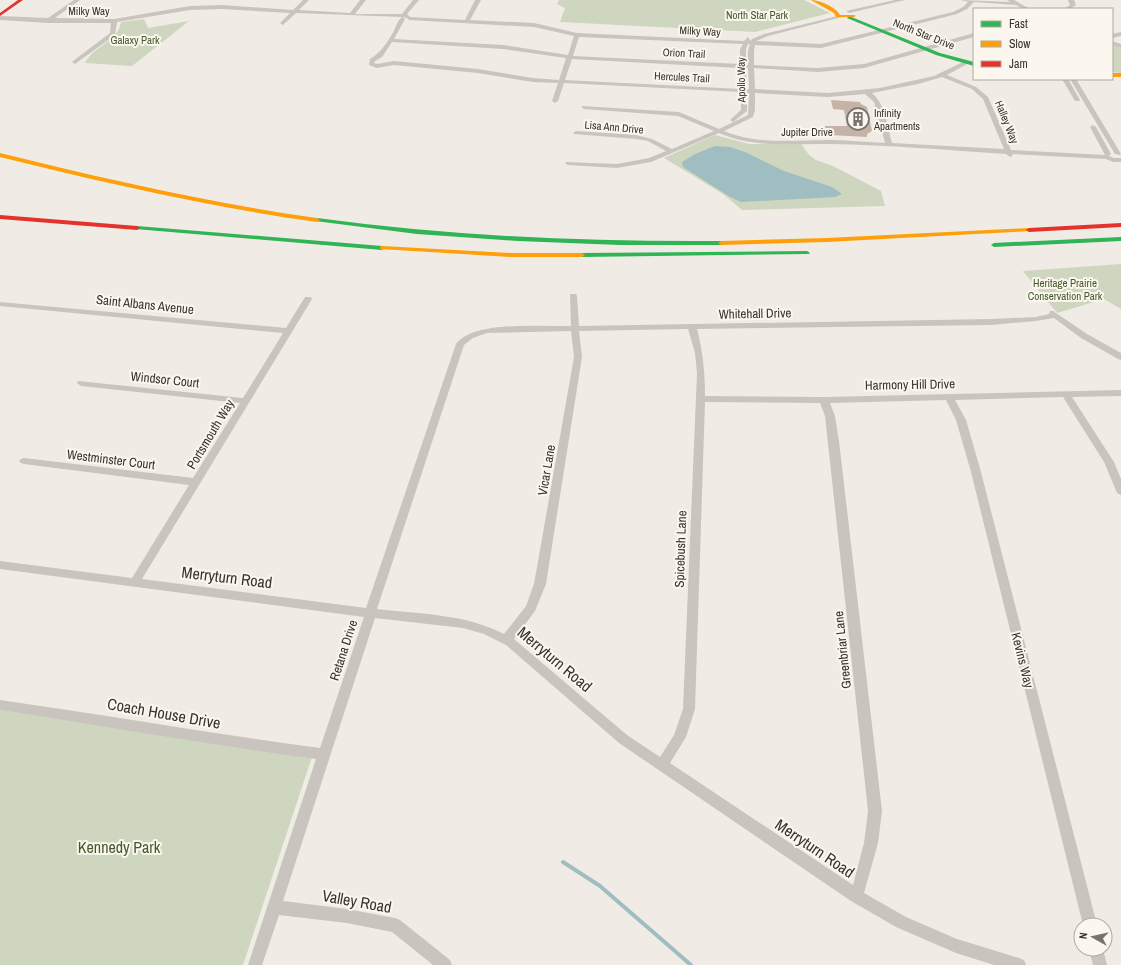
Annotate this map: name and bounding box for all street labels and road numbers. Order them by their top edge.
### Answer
street label: Milky Way [68,4,110,18]
street label: North Star Drive [891,15,957,53]
street label: Milky Way [679,23,721,39]
street label: Orion Trail [662,45,706,61]
street label: Apollo Way [734,57,748,104]
street label: Hercules Trail [654,69,710,85]
street label: Halley Way [992,98,1022,146]
street label: Lisa Ann Drive [584,117,644,137]
street label: Jupiter Drive [781,125,833,139]
street label: Saint Albans Avenue [95,291,195,318]
street label: Whitehall Drive [718,304,792,323]
street label: Windsor Court [130,367,200,392]
street label: Harmony Hill Drive [865,375,955,394]
street label: Portsmouth Way [183,396,238,472]
street label: Vicar Lane [534,443,559,497]
street label: Westminster Court [66,446,156,473]
street label: Spicebush Lane [671,510,690,588]
street label: Merryturn Road [180,561,274,593]
street label: Greenbriar Lane [830,610,855,690]
street label: Retana Drive [326,618,361,683]
street label: Merryturn Road [513,621,597,697]
street label: Kevins Way [1007,631,1038,690]
street label: Coach House Drive [106,692,222,734]
street label: Merryturn Road [771,813,859,883]
street label: Valley Road [321,884,393,918]

